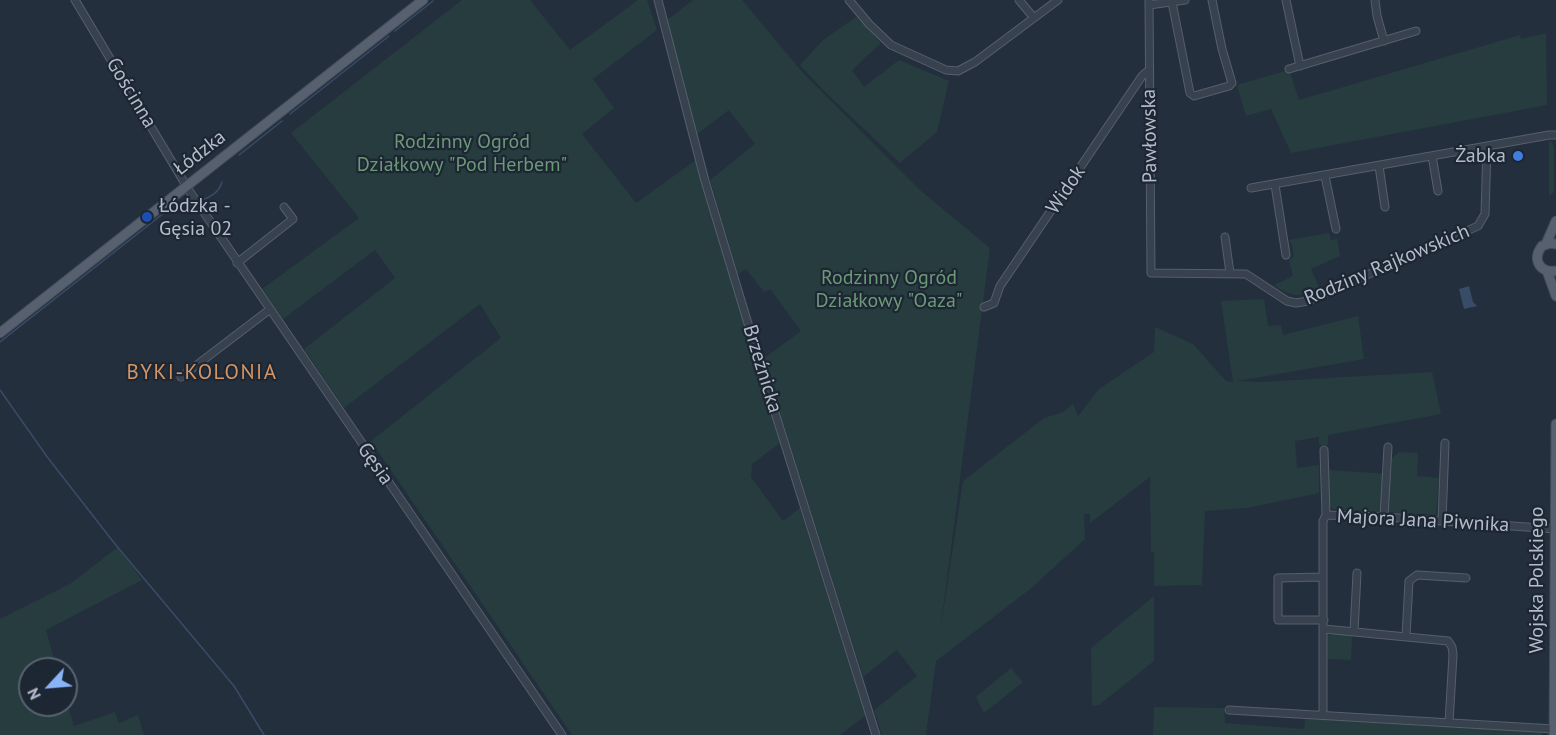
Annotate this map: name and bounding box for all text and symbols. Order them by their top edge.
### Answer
street label: Gościnna [101,54,161,132]
street label: Pawłowska [1137,89,1163,183]
street label: Łódzka [169,125,231,181]
park label: Rodzinny Ogród Działkowy "Pod Herbem" [357,130,567,177]
place label: Żabka [1455,144,1506,168]
marker: Żabka [1511,149,1525,163]
street label: Widok [1041,161,1091,219]
place label: Łódzka - Gęsia 02 [159,194,232,241]
marker: Łódzka - Gęsia 02 [140,210,154,224]
street label: Rodziny Rajkowskich [1301,219,1473,311]
park label: Rodzinny Ogród Działkowy "Oaza" [816,266,962,313]
street label: Brzeźnicka [737,322,787,416]
district label: BYKI-KOLONIA [127,360,277,386]
street label: Gęsia [352,438,398,490]
street label: Majora Jana Piwnika [1336,504,1510,538]
street label: Wojska Polskiego [1525,507,1549,653]
north arrow [18,657,78,717]
text: N [22,685,45,703]

